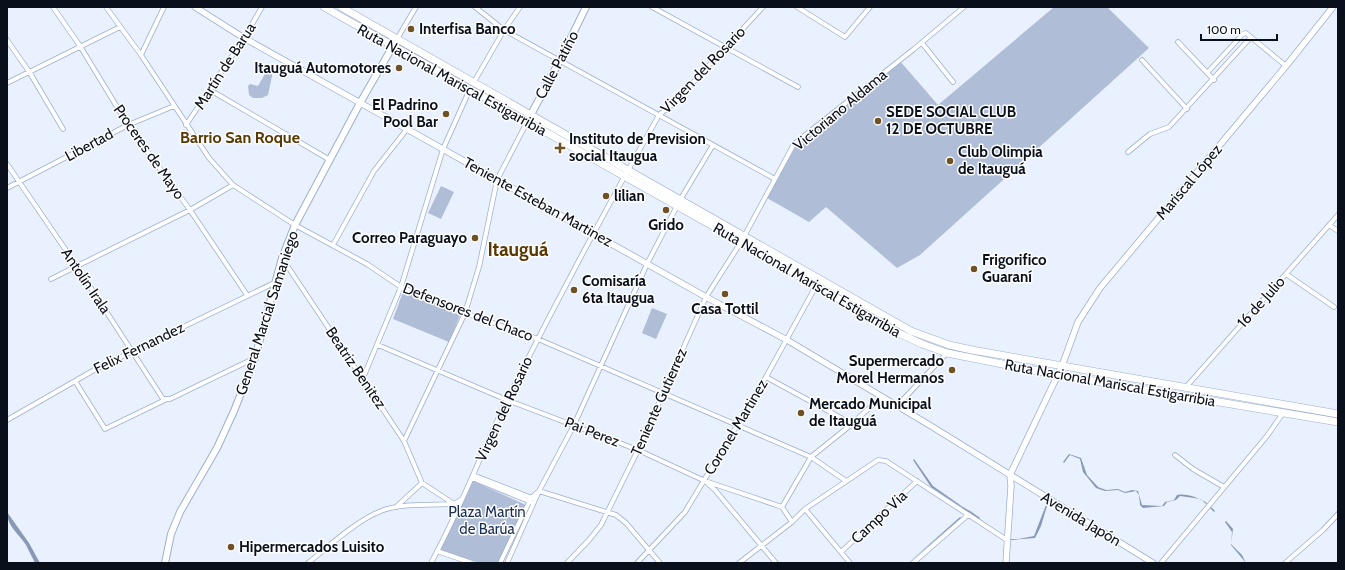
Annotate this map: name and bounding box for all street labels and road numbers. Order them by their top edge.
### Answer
street label: Martín de Barua [190,19,260,113]
street label: Ruta Nacional Mariscal Estigarribia [354,20,551,140]
street label: Virgen del Rosario [657,23,749,117]
street label: Calle Patiño [531,28,583,102]
street label: Victoriano Aldama [790,65,891,154]
street label: Proceres de Mayo [110,101,188,203]
street label: Libertad [62,125,116,165]
street label: Mariscal López [1152,141,1226,223]
street label: Teniente Esteban Martinez [460,153,616,251]
street label: Ruta Nacional Mariscal Estigarribia [710,219,905,342]
street label: General Marcial Samaniego [232,229,302,397]
street label: Antolín Irala [57,245,115,318]
street label: 16 de Julio [1233,273,1289,331]
street label: Defensores del Chaco [400,279,536,345]
street label: Felix Fernandez [91,318,187,378]
street label: Beatriz Benitez [322,324,390,412]
street label: Teniente Gutierrez [627,345,691,459]
street label: Virgen del Rosario [472,354,536,464]
street label: Ruta Nacional Mariscal Estigarribia [1003,356,1218,411]
street label: Coronel Martinez [700,376,772,478]
street label: Pai Perez [562,413,622,451]
street label: Campo Via [847,486,911,547]
street label: Avenida Japón [1038,488,1124,550]

